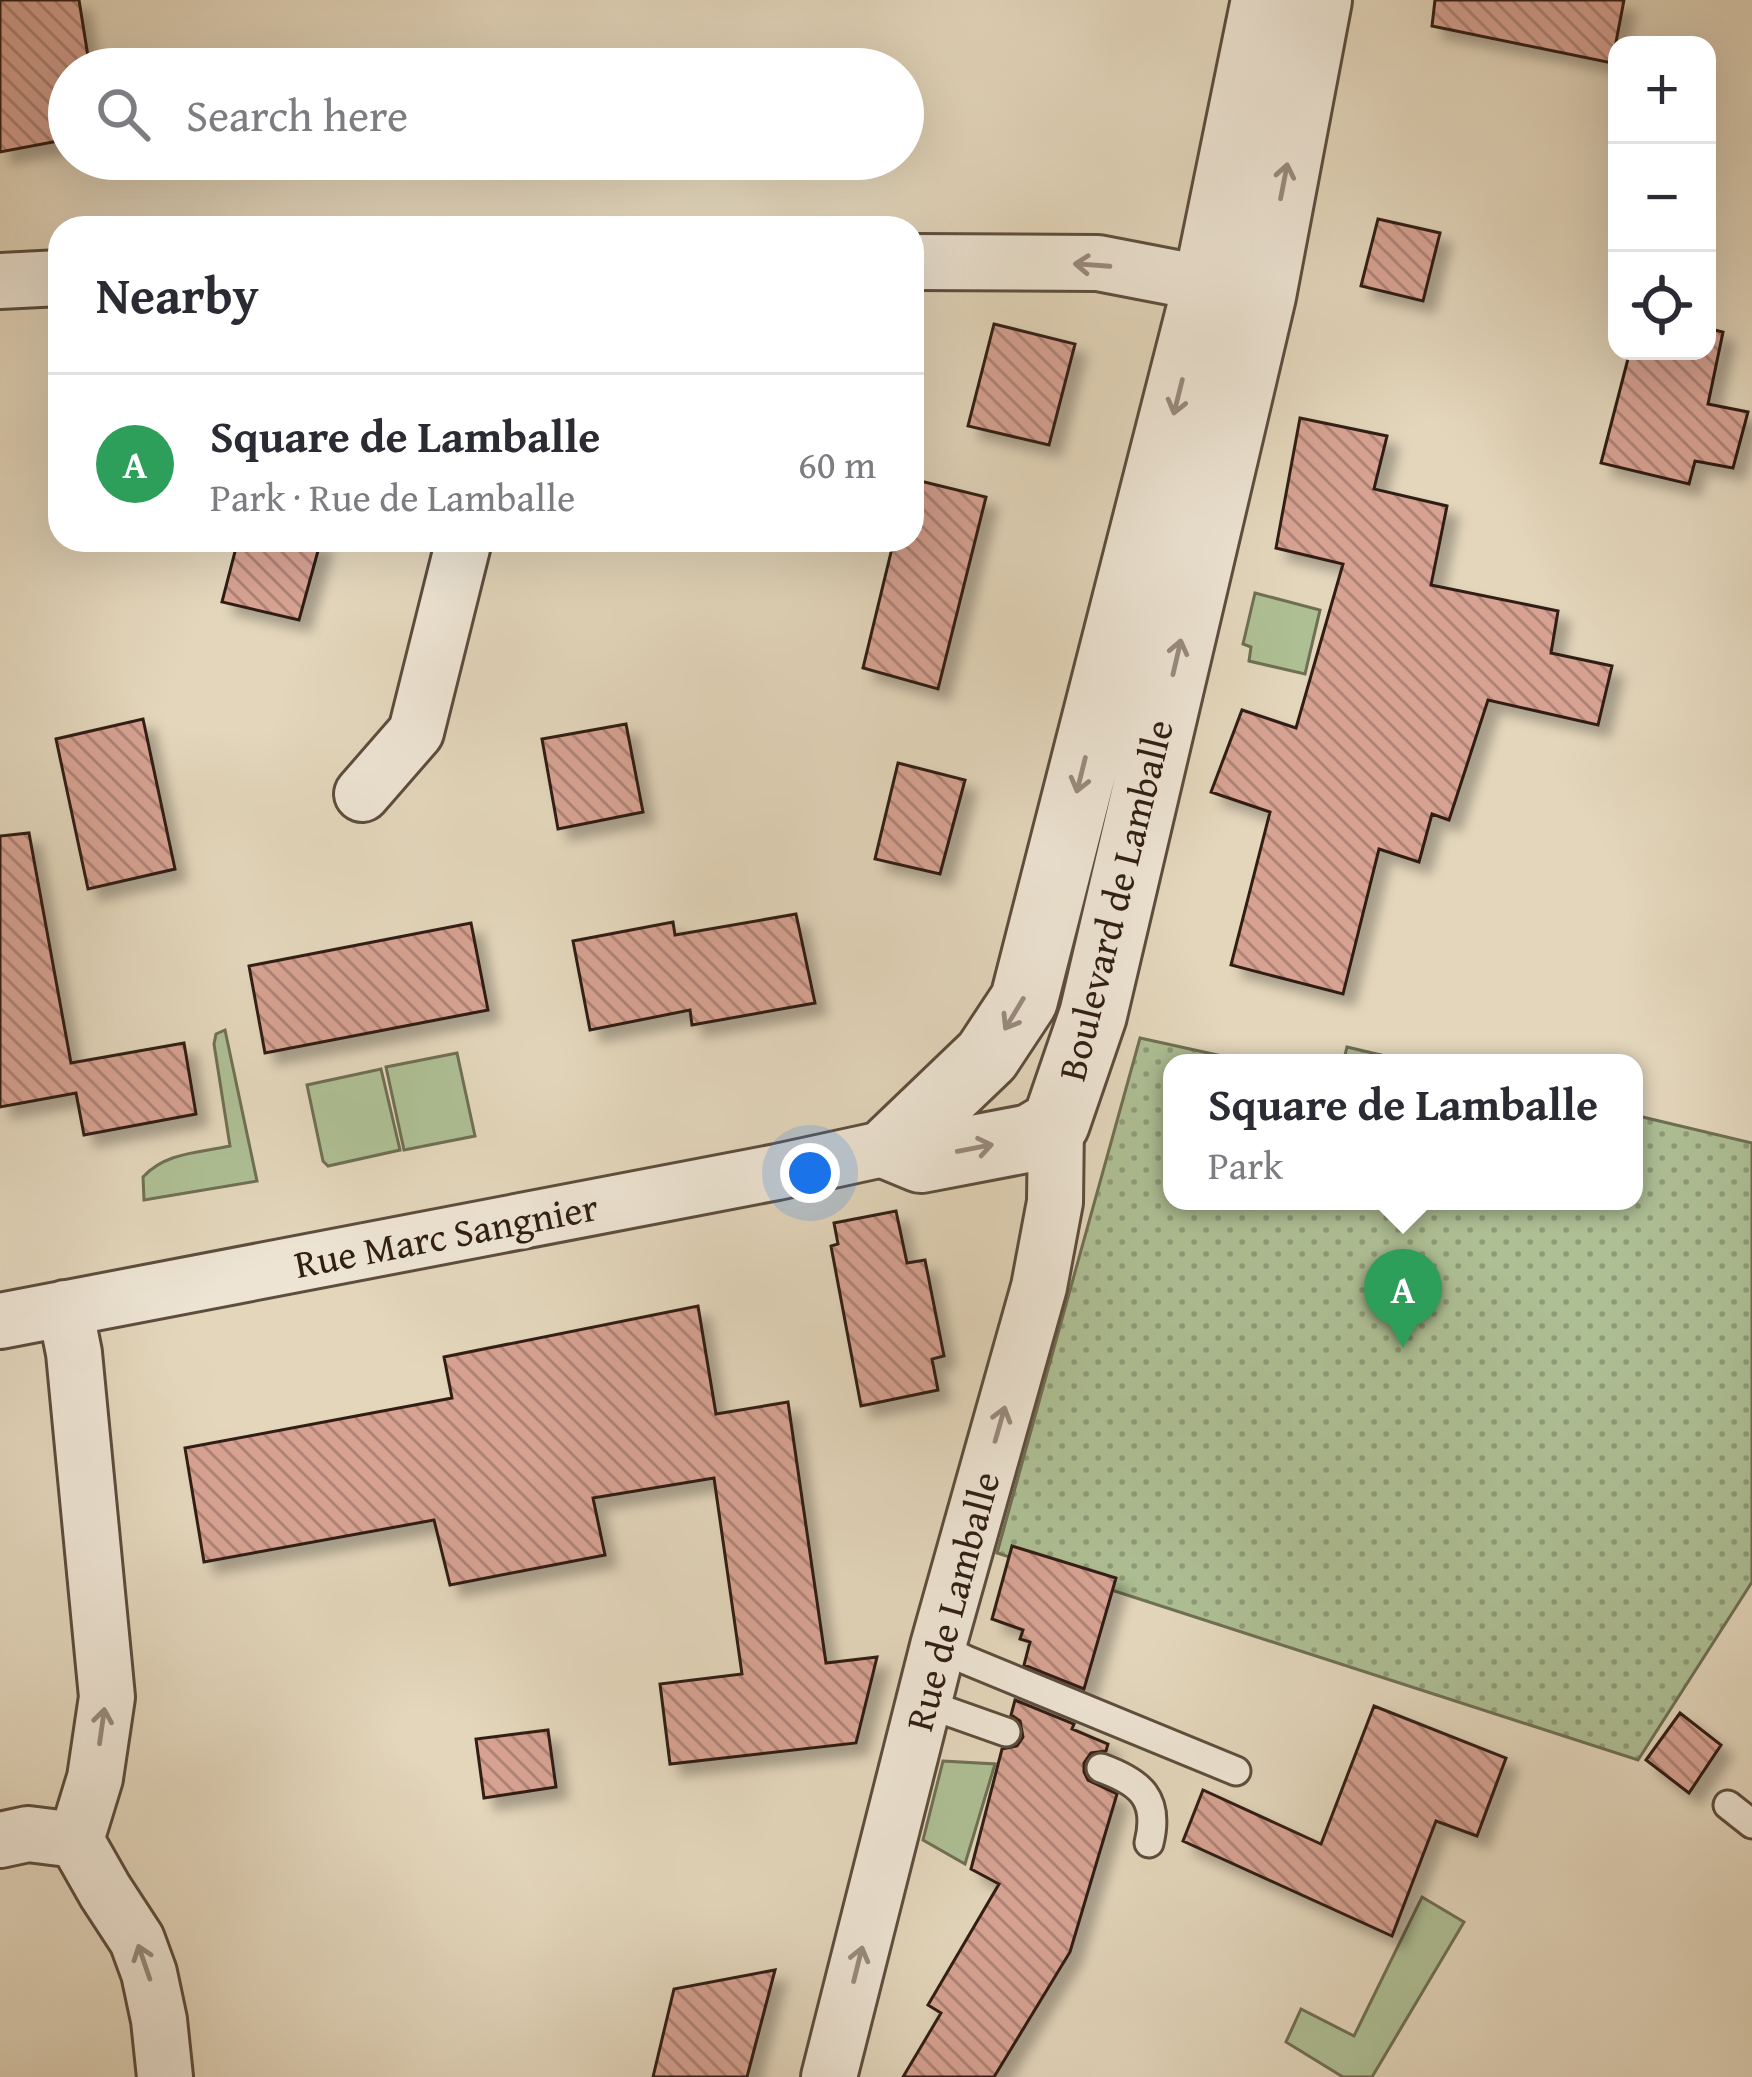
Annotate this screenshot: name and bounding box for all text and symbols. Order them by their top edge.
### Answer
map controls [1608,36,1716,360]
button: + [1608,36,1716,144]
search box [48,48,924,180]
icon: search [90,81,156,147]
text: Search here [186,82,408,147]
button: − [1608,144,1716,252]
one-way arrow [1274,162,1296,201]
button: locate [1608,252,1716,360]
one-way arrow [1073,253,1112,276]
text: Nearby [96,257,259,332]
one-way arrow [1166,378,1188,416]
text: Square de Lamballe [210,403,600,468]
text: A [123,435,147,492]
text: 60 m [798,435,876,492]
text: Park · Rue de Lamballe [210,468,575,525]
one-way arrow [1167,638,1189,676]
street label: Boulevard de Lamballe [1042,713,1187,1086]
one-way arrow [1069,755,1091,793]
one-way arrow [1002,996,1026,1030]
popup [1163,1054,1643,1210]
text: Square de Lamballe [1208,1071,1598,1136]
one-way arrow [954,1136,993,1158]
text: Park [1208,1136,1283,1193]
your location [780,1143,840,1203]
street label: Rue Marc Sangnier [289,1177,603,1292]
pin: A [1364,1249,1442,1348]
one-way arrow [991,1406,1013,1444]
street label: Rue de Lamballe [890,1465,1014,1737]
one-way arrow [91,1707,114,1746]
one-way arrow [132,1944,154,1982]
one-way arrow [848,1945,870,1983]

